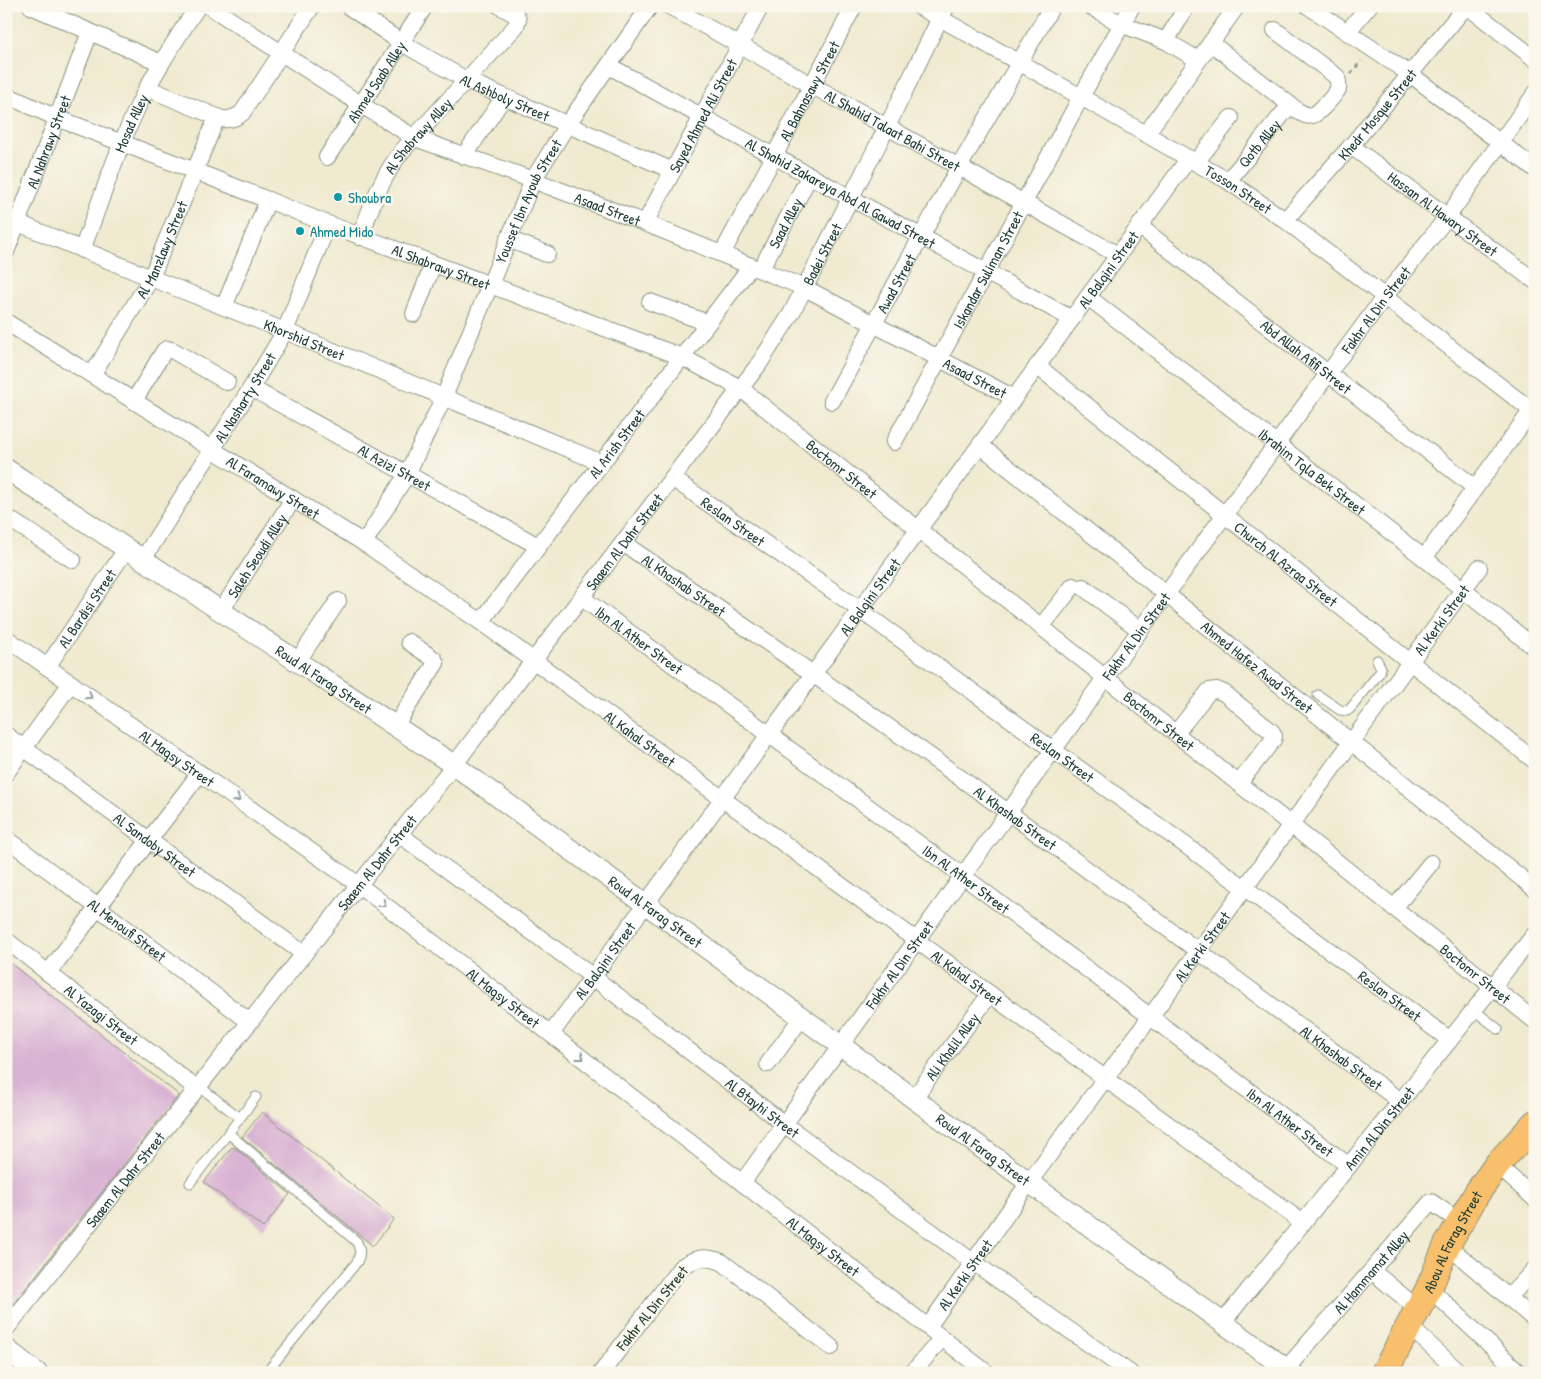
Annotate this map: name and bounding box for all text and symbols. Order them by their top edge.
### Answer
street label: Al Bahnasawy Street [774,36,845,144]
street label: Ahmed Saab Alley [342,37,410,126]
street label: Sayed Ahmed Ali Street [663,54,742,176]
street label: Khedr Mosque Street [1333,63,1422,165]
street label: Al Ashboly Street [456,68,554,126]
street label: Al Shahid Talaat Bahi Street [821,84,965,177]
street label: Mosad Alley [109,90,153,155]
street label: Al Nahrawy Street [21,91,76,191]
street label: Al Shabrawy Alley [379,93,456,178]
street label: Qotb Alley [1233,114,1285,172]
street label: Al Shahid Zakareya Abd Al Gawad Street [742,132,940,253]
street label: Youssef Ibn Ayoub Street [490,134,567,266]
street label: Tosson Street [1201,160,1277,219]
street label: Hassan Al Hawary Street [1384,166,1503,261]
street label: Asaad Street [572,186,645,231]
place label: Shoubra [348,187,391,208]
marker: Shoubra [332,191,344,203]
street label: Saad Alley [763,194,807,252]
street label: Al Manzlawy Street [131,197,192,302]
street label: Iskandar Suliman Street [947,206,1028,332]
street label: Badei Street [797,219,847,289]
place label: Ahmed Mido [310,221,373,242]
marker: Ahmed Mido [294,225,306,237]
street label: Al Balqini Street [1073,226,1144,312]
street label: Al Shabrawy Street [389,239,494,295]
street label: Awad Street [871,249,921,317]
street label: Fakhr Al Din Street [1335,261,1416,358]
street label: Khorshid Street [261,313,349,366]
street label: Abd Allah Afifi Street [1256,314,1357,399]
street label: Al Nasharty Street [209,348,281,446]
street label: Asaad Street [940,352,1011,403]
street label: Al Arish Street [583,404,650,482]
street label: Ibrahim Tqla Bek Street [1254,423,1371,520]
street label: Boctomr Street [802,434,882,504]
street label: Al Azizi Street [355,439,436,496]
street label: Al Faramawy Street [223,450,324,524]
street label: Saaem Al Dahr Street [580,488,668,594]
street label: Reslan Street [697,491,770,551]
street label: Saleh Seoudi Alley [222,509,292,602]
street label: Church Al Azraa Street [1230,516,1343,612]
street label: Al Khashab Street [638,549,731,622]
street label: Al Balqini Street [834,553,905,640]
street label: Al Bardisi Street [53,564,121,652]
street label: Al Kerki Street [1408,579,1475,659]
street label: Fakhr Al Din Street [1096,587,1175,685]
street label: Ibn Al Ather Street [591,601,688,679]
street label: Ahmed Hafez Awad Street [1197,616,1318,719]
street label: Roud Al Farag Street [272,640,377,719]
street label: Boctomr Street [1119,686,1200,756]
one-way arrow [84,690,93,699]
street label: Al Kahal Street [600,705,681,772]
street label: Al Maqsy Street [136,724,220,792]
street label: Reslan Street [1027,727,1099,787]
street label: Al Khashab Street [970,781,1062,855]
one-way arrow [231,793,241,802]
street label: Al Sandoby Street [110,807,201,882]
street label: Saaem Al Dahr Street [332,809,422,915]
street label: Ibn Al Ather Street [918,840,1015,919]
street label: Roud Al Farag Street [604,870,707,953]
street label: Al Menoufi Street [84,893,171,966]
one-way arrow [377,898,387,907]
street label: Al Kerki Street [1169,906,1235,986]
street label: Fakhr Al Din Street [860,916,938,1014]
street label: Al Balqini Street [569,917,640,1003]
street label: Boctomr Street [1436,939,1516,1009]
street label: Al Kahal Street [927,944,1007,1011]
street label: Al Maqsy Street [463,962,545,1033]
street label: Reslan Street [1354,965,1426,1026]
street label: Al Yazagi Street [60,979,143,1050]
street label: Ali Khalil Alley [920,1008,984,1084]
street label: Al Khashab Street [1296,1020,1388,1096]
one-way arrow [575,1052,584,1060]
street label: Al Btayhi Street [721,1072,805,1143]
street label: Amin Al Din Street [1339,1081,1420,1174]
street label: Ibn Al Ather Street [1243,1082,1339,1162]
street label: Roud Al Farag Street [932,1108,1035,1191]
street label: Saaem Al Dahr Street [80,1127,170,1232]
street label: Abou Al Farag Street [1418,1186,1487,1297]
street label: Al Maqsy Street [783,1211,865,1281]
street label: Al Hammamat Alley [1328,1225,1413,1318]
street label: Al Kerki Street [932,1234,997,1314]
street label: Fakhr Al Din Street [611,1260,693,1356]

